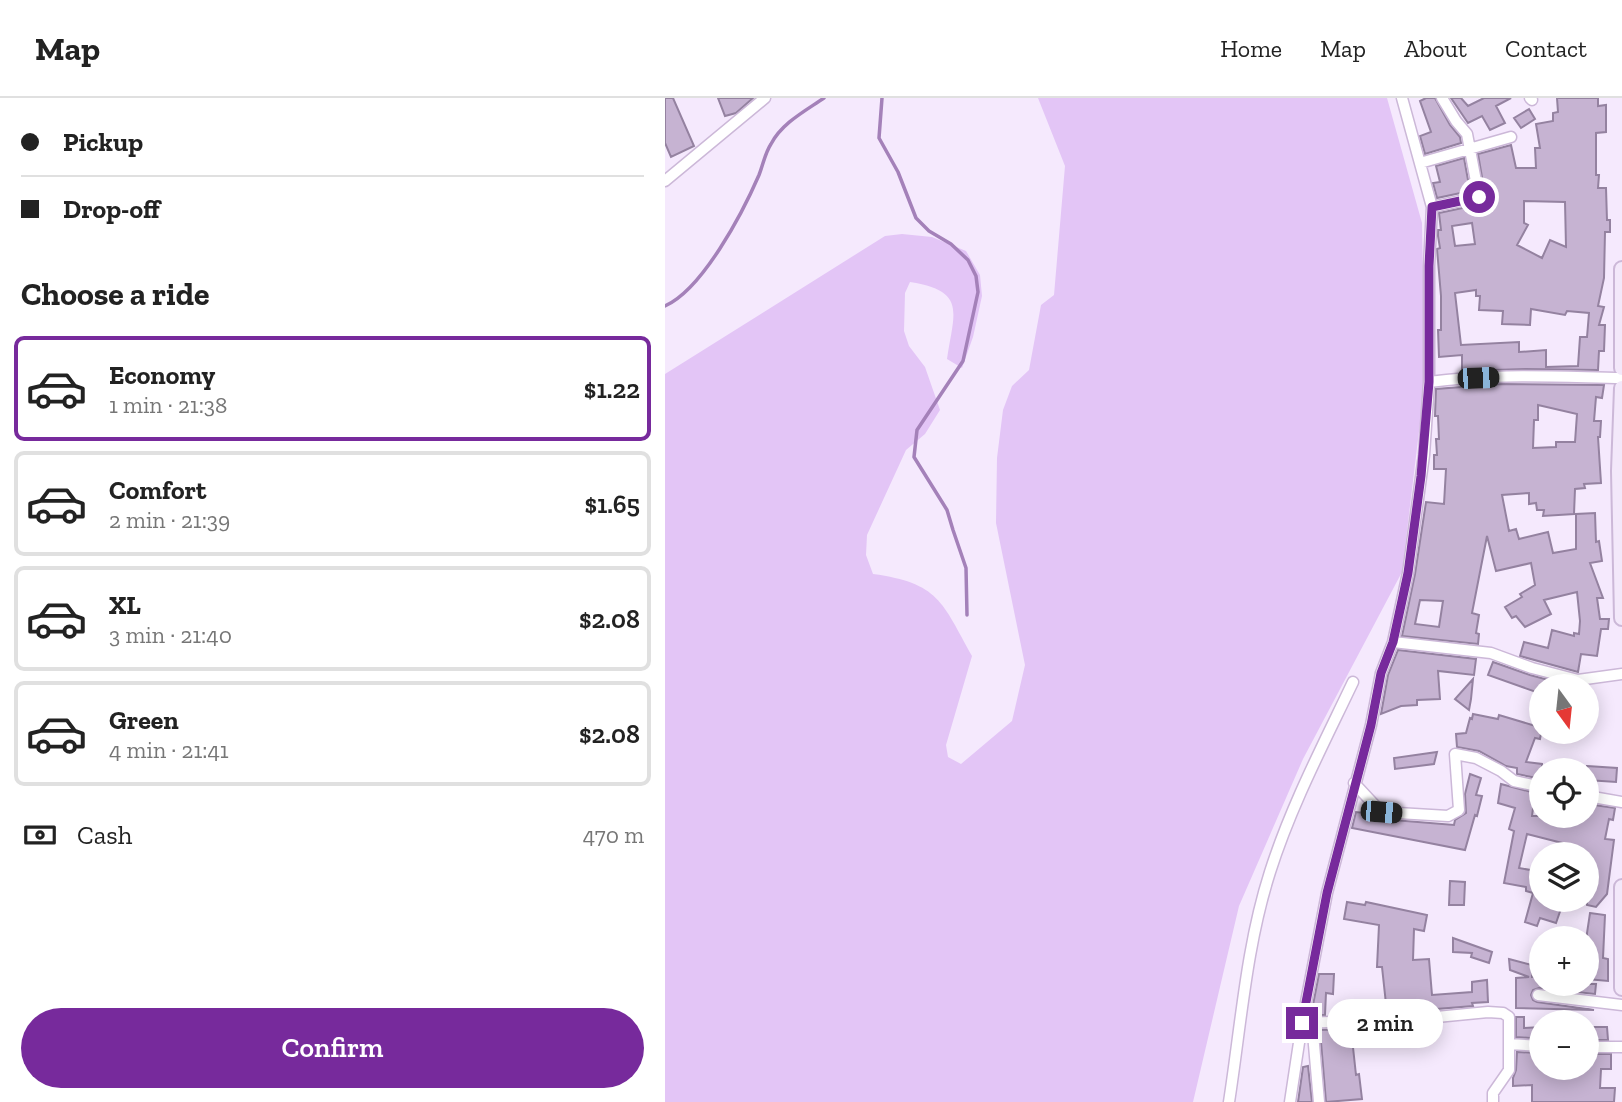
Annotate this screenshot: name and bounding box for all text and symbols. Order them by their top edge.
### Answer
text: Map [35,29,100,68]
text: Home [1220,34,1282,63]
text: Map [1320,34,1366,63]
text: About [1404,34,1467,63]
text: Contact [1505,34,1587,63]
text: Pickup [63,126,143,158]
route start [1463,181,1495,213]
text: Drop-off [63,193,160,225]
text: Choose a ride [21,275,209,313]
icon: car [25,357,88,420]
text: Economy [109,359,215,391]
car [1457,367,1500,389]
text: $1.22 [584,373,640,405]
text: 1 min · 21:38 [109,391,228,419]
icon: car [25,472,88,535]
text: Comfort [109,474,206,506]
text: $1.65 [584,488,640,520]
text: 2 min · 21:39 [109,506,230,534]
icon: car [25,587,88,650]
text: XL [109,589,141,621]
text: $2.08 [579,603,640,635]
text: 3 min · 21:40 [109,621,232,649]
north arrow [1529,674,1599,744]
map controls [1529,674,1599,1080]
icon: car [25,702,88,765]
text: Green [109,704,179,736]
text: $2.08 [579,718,640,750]
text: 4 min · 21:41 [109,736,229,764]
button: locate [1529,758,1599,828]
car [1360,800,1403,824]
icon: cash [21,816,59,854]
text: Cash [77,819,132,851]
text: 470 m [583,821,644,849]
button: layers [1529,842,1599,912]
button: + [1529,926,1599,996]
callout: 2 min [1327,998,1442,1048]
route end [1286,1007,1318,1039]
button: Confirm [21,1008,644,1088]
text: 2 min [1356,1009,1414,1037]
button: − [1529,1010,1599,1080]

